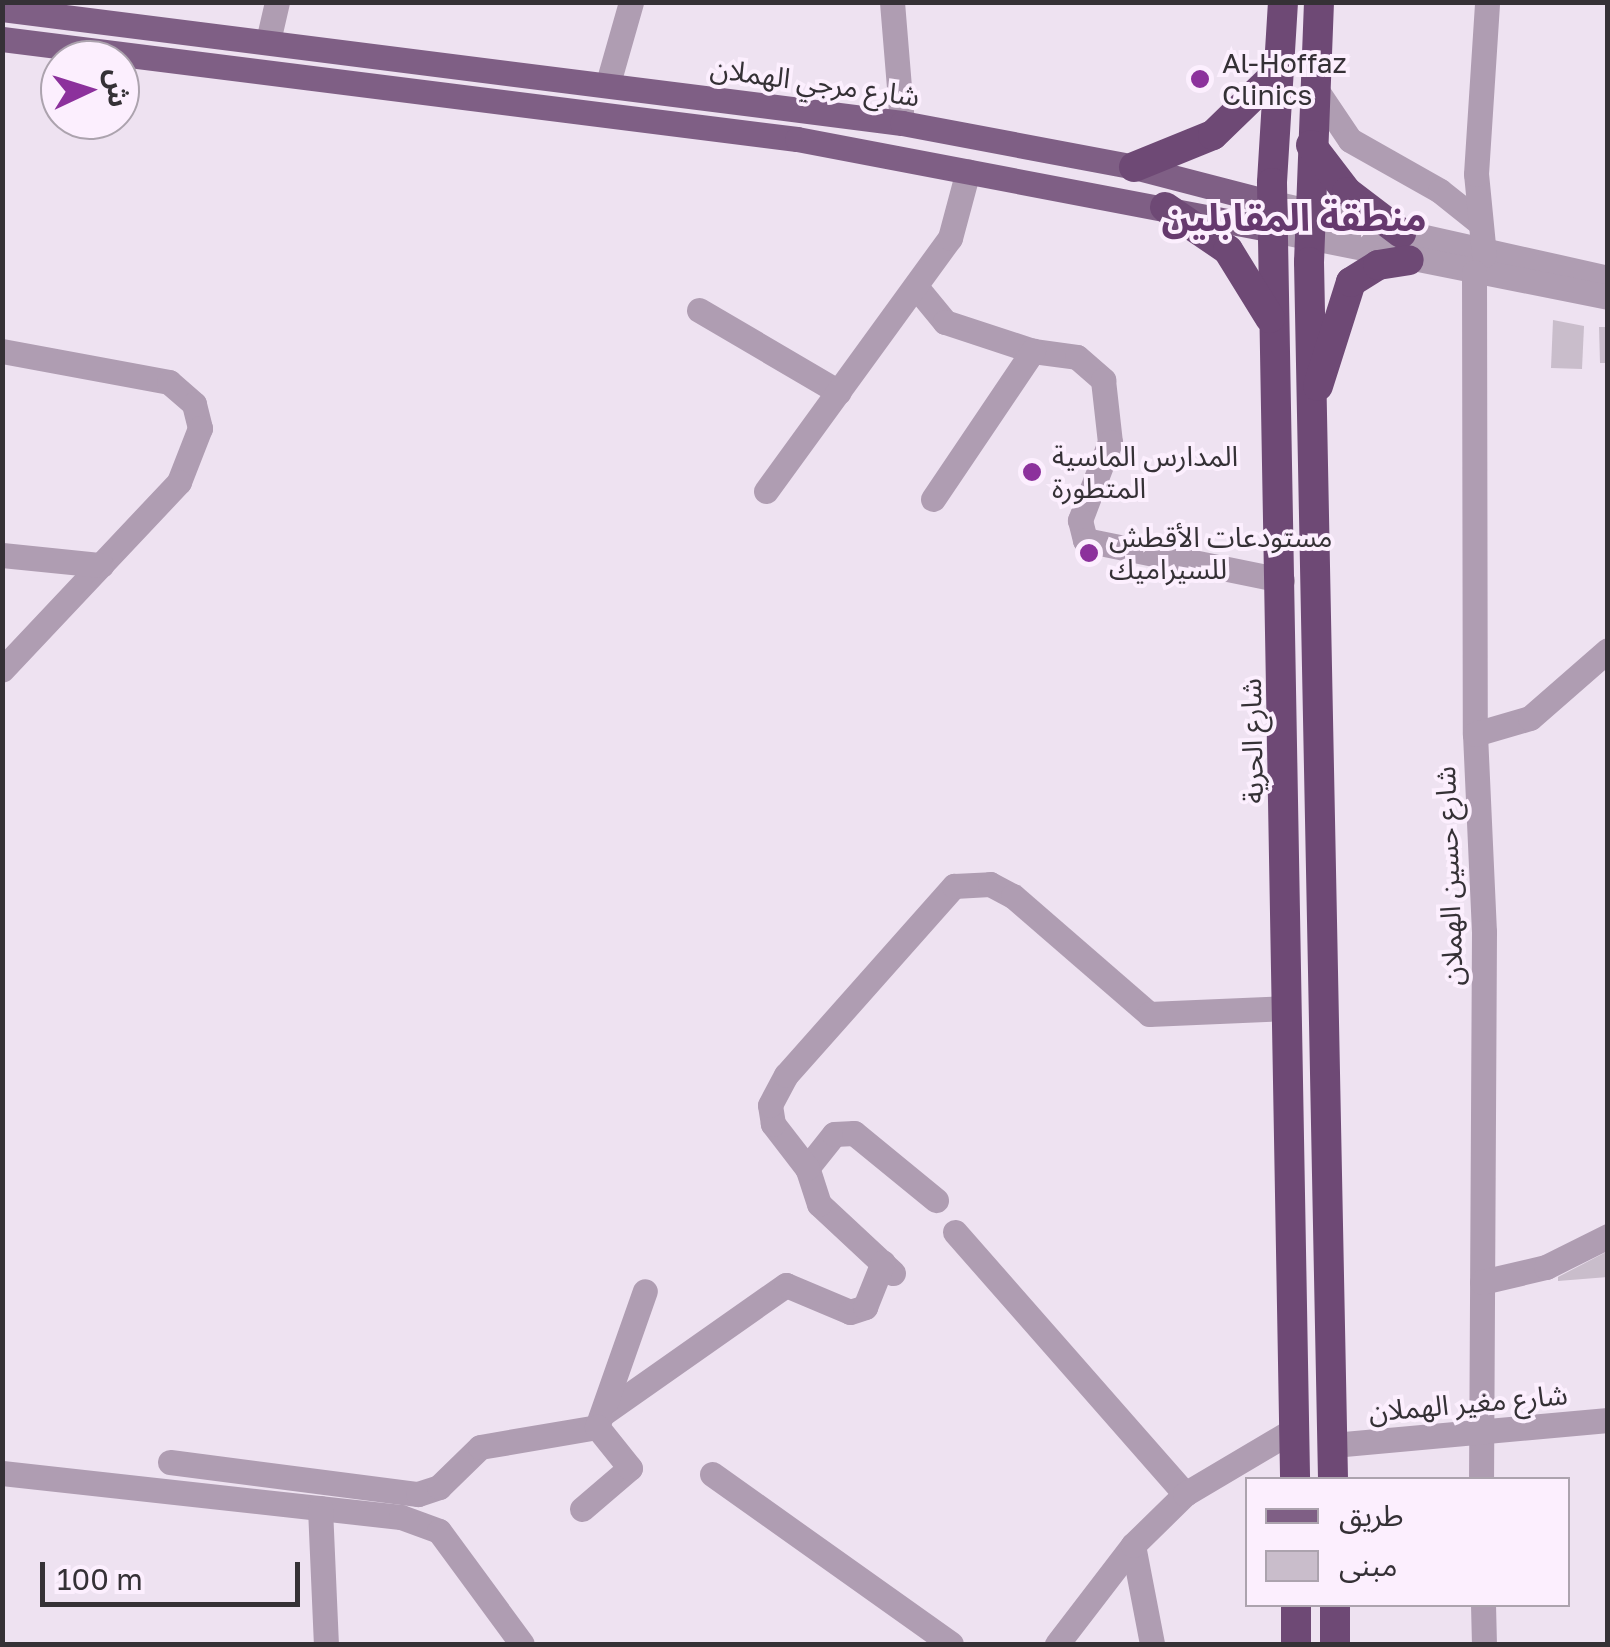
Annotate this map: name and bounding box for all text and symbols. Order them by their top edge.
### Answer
north arrow [40,40,140,140]
place label: Al-Hoffaz Clinics [1222,46,1347,112]
street label: شارع مرجي الهملان [708,51,922,113]
marker: Al-Hoffaz Clinics [1187,66,1213,92]
text: ش [101,68,136,108]
district label: منطقة المقابلين [1161,194,1427,240]
place label: المدارس الماسية المتطورة [1052,439,1238,505]
marker: المدارس الماسية المتطورة [1021,461,1043,483]
place label: مستودعات الأقطش للسيراميك [1109,520,1332,586]
marker: مستودعات الأقطش للسيراميك [1078,542,1100,564]
street label: شارع الحرية [1234,678,1270,804]
street label: شارع حسين الهملان [1428,765,1470,987]
street label: شارع مغير الهملان [1367,1378,1569,1428]
legend [1245,1477,1570,1607]
text: طريق [1339,1497,1404,1533]
scale bar [45,1542,305,1604]
text: مبنى [1339,1547,1397,1583]
text: 100 m [57,1561,143,1597]

